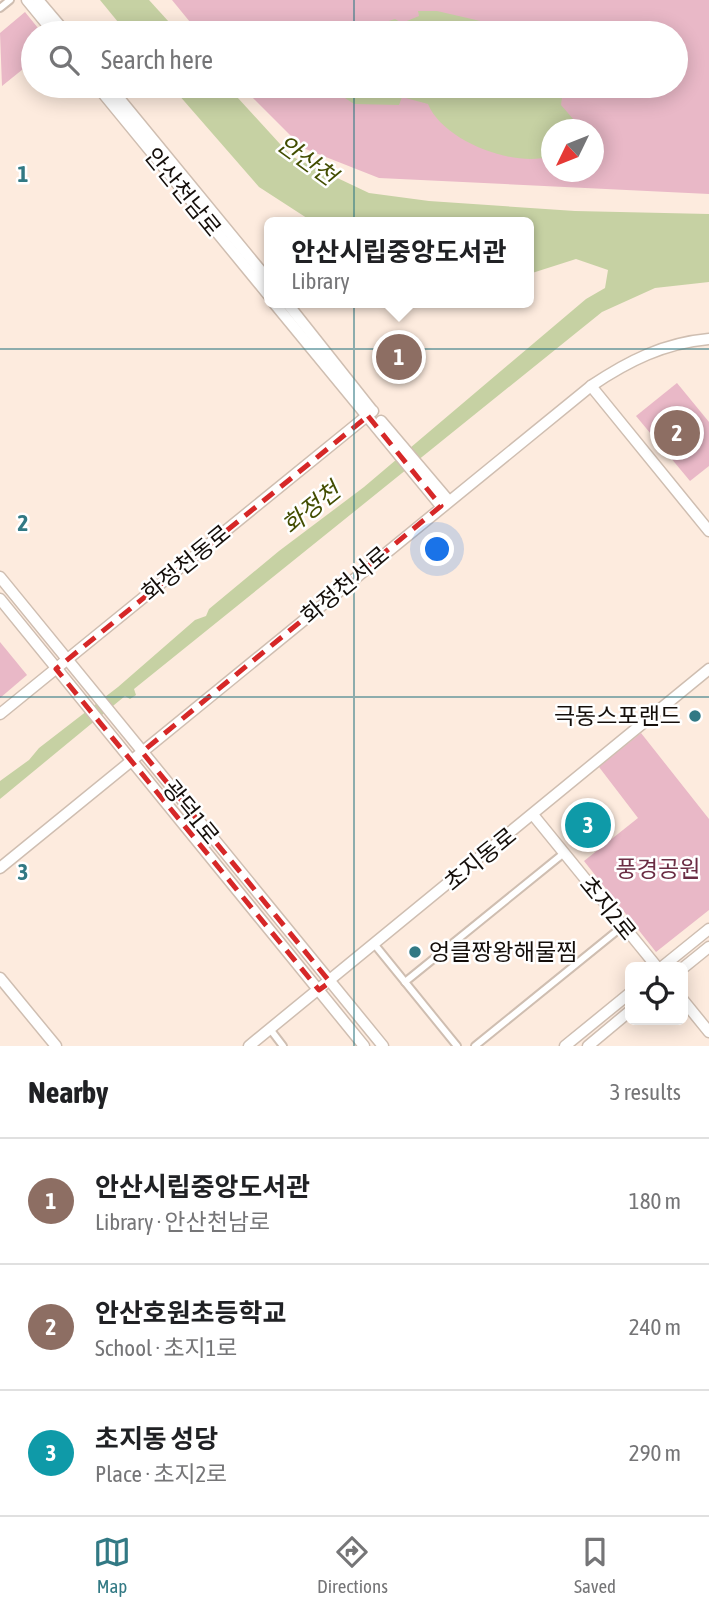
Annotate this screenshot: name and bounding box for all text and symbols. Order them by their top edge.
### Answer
search box [21,21,688,98]
icon: search [45,41,83,79]
text: Search here [101,45,213,75]
north arrow [541,119,604,182]
water label: 안산천 [272,130,344,192]
street label: 안산천남로 [140,143,226,241]
text: 1 [18,161,29,187]
popup [264,217,534,308]
text: 안산시립중앙도서관 [291,237,507,267]
text: Library [291,268,350,294]
pin: 1 [376,331,422,383]
pin: 2 [654,407,700,459]
water label: 화정천 [277,475,348,539]
text: 2 [18,510,28,536]
street label: 화정천동로 [137,520,235,606]
your location [420,532,454,566]
street label: 화정천서로 [296,541,394,629]
place label: 극동스포랜드 [554,703,681,729]
marker: 극동스포랜드 [687,708,703,724]
street label: 광덕1로 [158,775,224,849]
pin: 3 [565,799,611,851]
street label: 초지동로 [439,822,521,896]
park label: 풍경공원 [616,856,700,882]
text: 3 [18,859,28,885]
street label: 초지2로 [575,871,641,945]
place label: 엉클짱왕해물찜 [429,939,577,965]
marker: 엉클짱왕해물찜 [407,944,423,960]
map controls [625,962,688,1025]
button: locate [625,962,688,1025]
text: Nearby [28,1075,108,1109]
text: 3 results [610,1079,681,1105]
text: 안산시립중앙도서관 [95,1172,310,1202]
text: 1 [46,1188,56,1214]
text: 180 m [629,1188,681,1214]
text: Library · 안산천남로 [95,1209,270,1235]
text: 안산호원초등학교 [95,1298,286,1328]
text: 2 [46,1314,56,1340]
text: 240 m [629,1314,681,1340]
text: School · 초지1로 [95,1335,238,1361]
text: 초지동 성당 [95,1424,218,1454]
text: 3 [46,1440,56,1466]
text: 290 m [629,1440,681,1466]
text: Place · 초지2로 [95,1461,228,1487]
tab: Map [93,1533,131,1597]
tab: Directions [317,1533,388,1597]
tab: Saved [574,1533,616,1597]

